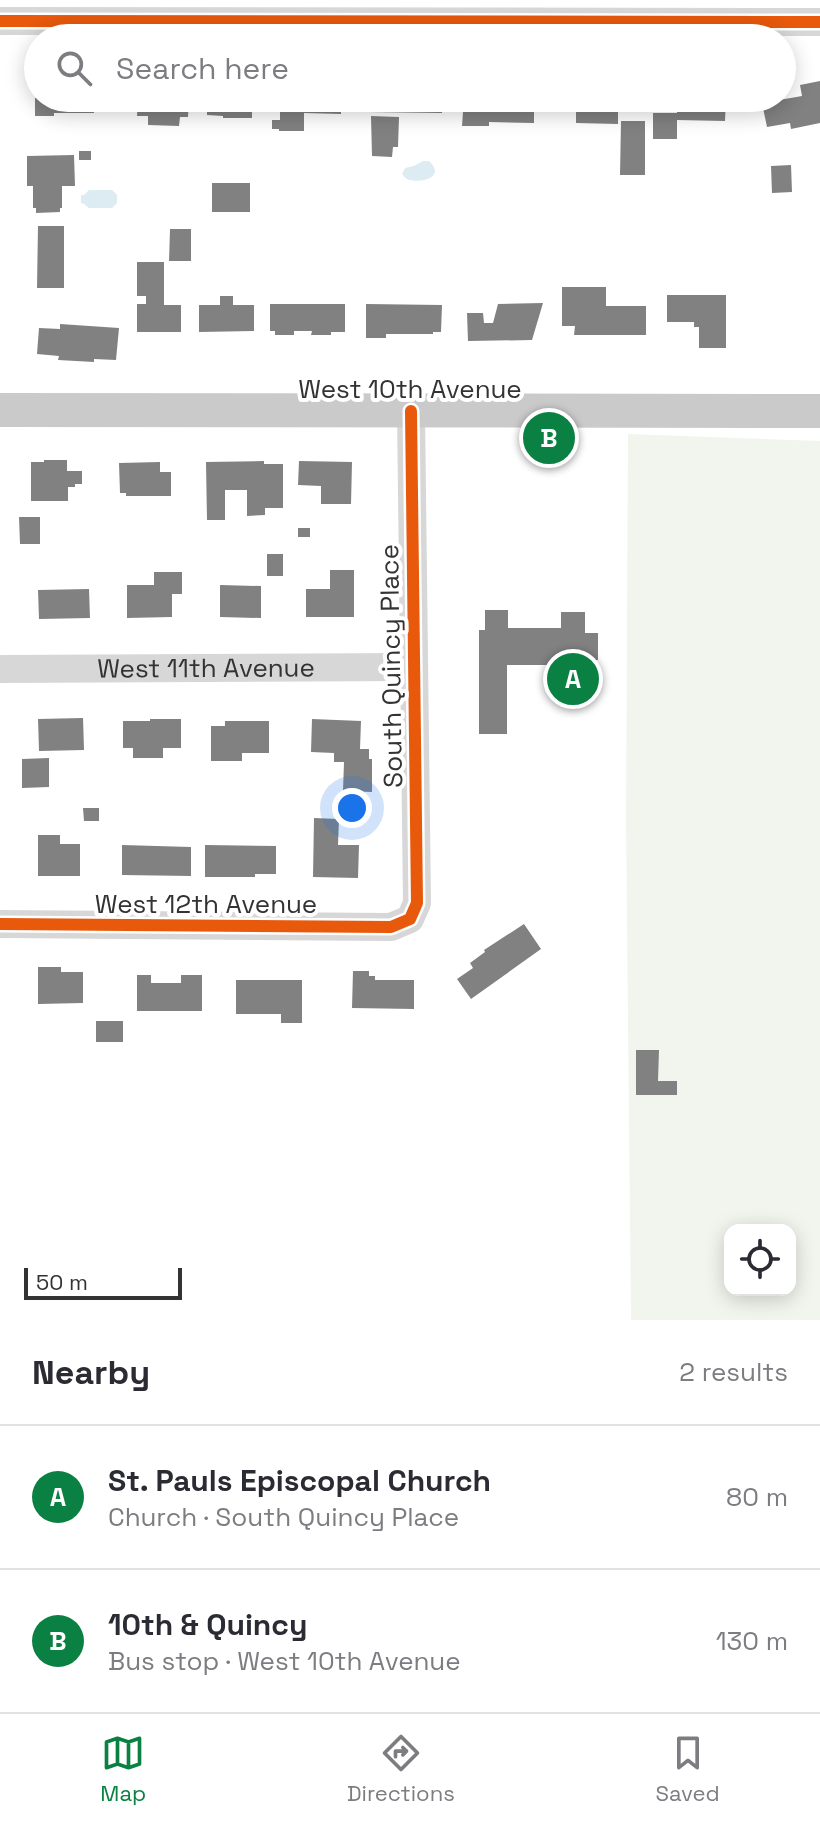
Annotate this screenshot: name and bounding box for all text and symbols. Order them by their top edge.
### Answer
search box [24,24,796,112]
icon: search [52,46,96,90]
text: Search here [116,49,289,88]
street label: West 10th Avenue [298,372,522,406]
pin: B [523,408,575,468]
street label: South Quincy Place [372,544,410,788]
pin: A [547,649,599,709]
street label: West 11th Avenue [97,650,315,686]
your location [332,788,372,828]
street label: West 12th Avenue [95,887,317,921]
map controls [724,1224,796,1296]
button: locate [724,1224,796,1296]
scale bar [24,1264,182,1300]
text: 50 m [36,1268,88,1296]
text: Nearby [32,1351,150,1394]
text: 2 results [679,1355,788,1389]
text: St. Pauls Episcopal Church [108,1461,491,1500]
text: A [50,1480,66,1514]
text: 80 m [726,1480,788,1514]
text: Church · South Quincy Place [108,1500,459,1534]
text: 10th & Quincy [108,1605,307,1644]
text: B [49,1624,67,1658]
text: 130 m [716,1624,788,1658]
text: Bus stop · West 10th Avenue [108,1644,461,1678]
tab: Map [100,1731,146,1807]
tab: Directions [347,1731,455,1807]
tab: Saved [655,1731,720,1807]

